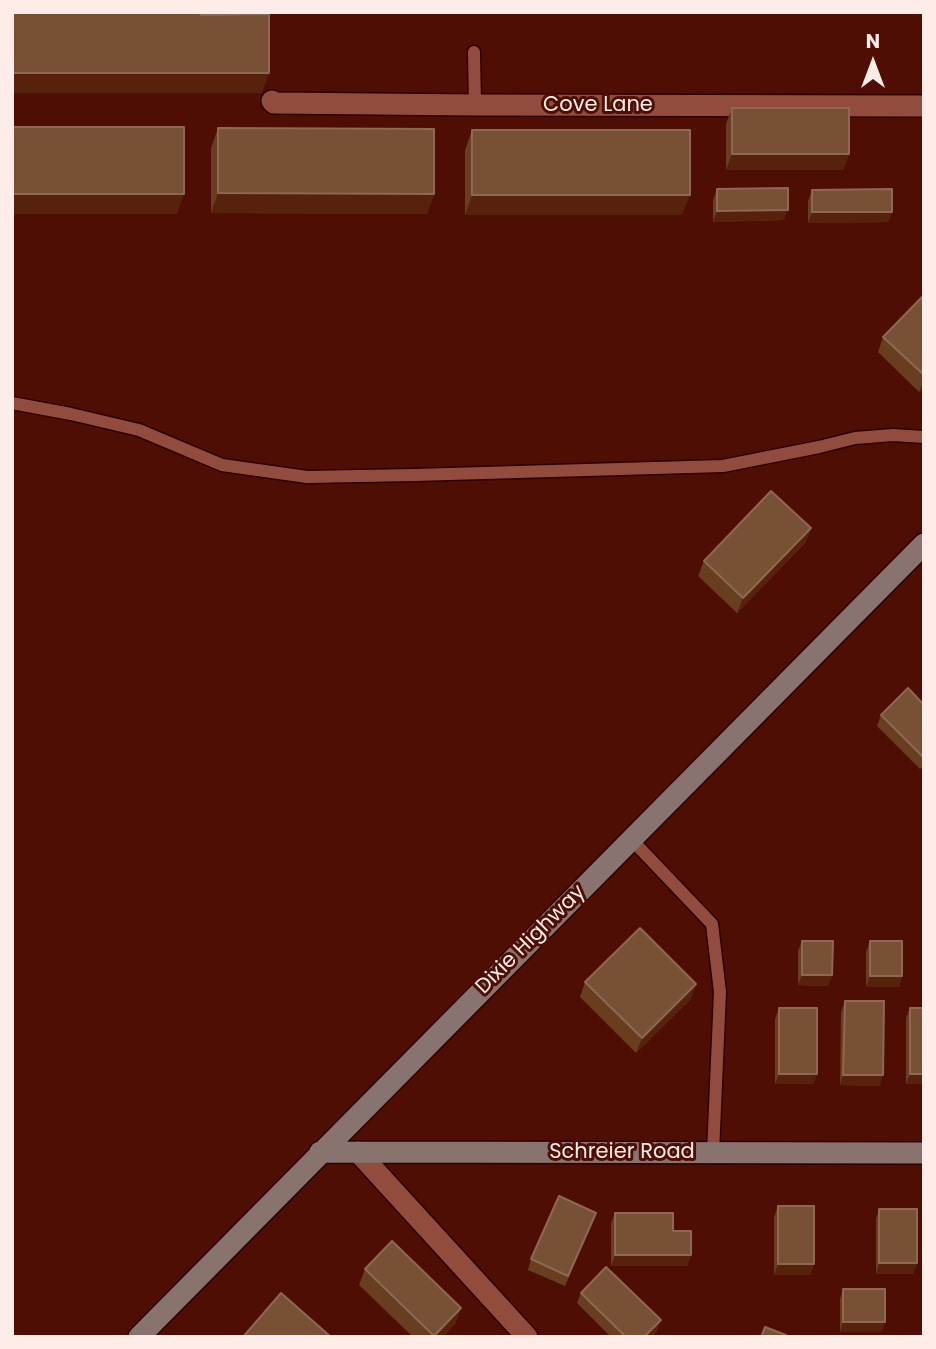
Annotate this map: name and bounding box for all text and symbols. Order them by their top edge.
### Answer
north arrow [838,28,908,98]
text: N [866,28,880,55]
street label: Cove Lane [543,93,653,119]
street label: Dixie Highway [471,880,591,1000]
street label: Schreier Road [549,1140,695,1166]

